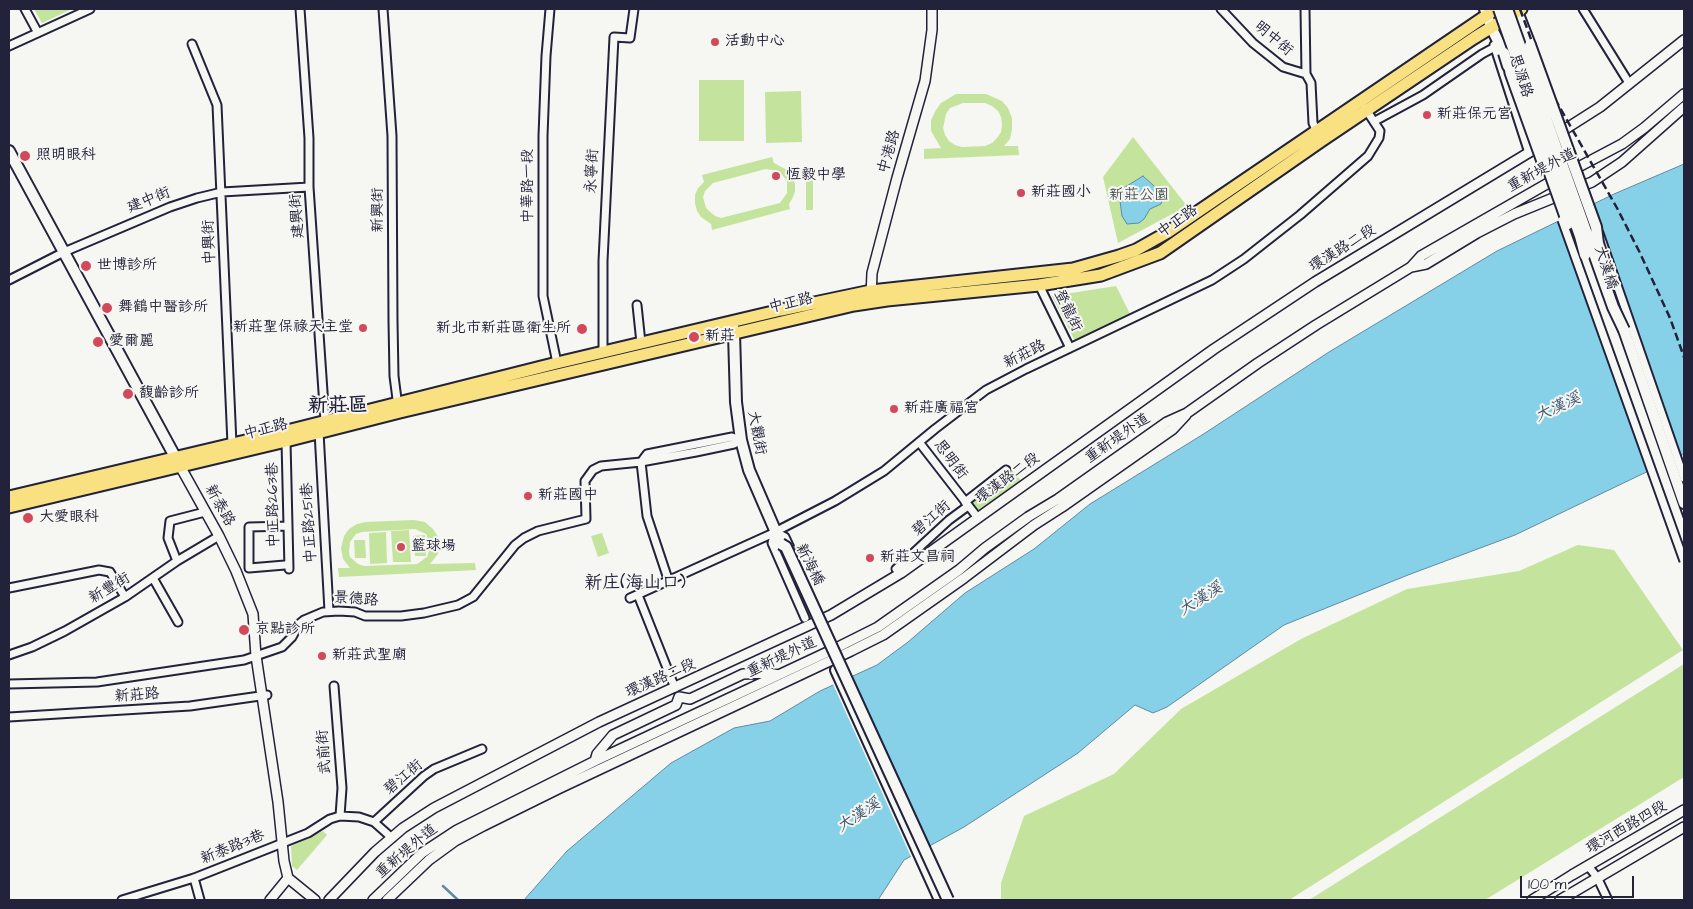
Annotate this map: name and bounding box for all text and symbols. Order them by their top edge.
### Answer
street label: 明中街 [1250,18,1296,60]
place label: 活動中心 [725,33,785,51]
marker: 活動中心 [709,36,721,48]
street label: 思源路 [1504,52,1536,100]
place label: 新莊保元宮 [1437,106,1512,124]
marker: 新莊保元宮 [1421,109,1433,121]
street label: 中港路 [875,128,905,176]
street label: 重新堤外道 [1505,145,1579,197]
place label: 照明眼科 [36,147,96,165]
street label: 永寧街 [583,148,603,194]
marker: 照明眼科 [18,149,32,163]
street label: 中華路一段 [520,149,538,223]
place label: 恆毅中學 [786,167,846,185]
marker: 恆毅中學 [770,170,782,182]
street label: 建中街 [125,184,173,218]
place label: 新莊國小 [1031,184,1091,202]
marker: 新莊國小 [1015,187,1027,199]
park label: 新莊公園 [1109,187,1169,205]
street label: 新興街 [370,188,388,232]
street label: 建興街 [287,193,309,239]
street label: 中正路 [1154,202,1202,242]
street label: 中興街 [200,219,220,265]
street label: 環漢路二段 [1306,221,1380,277]
street label: 大漢橋 [1589,244,1621,292]
place label: 世博診所 [97,257,157,275]
marker: 世博診所 [79,259,93,273]
street label: 登龍街 [1049,287,1085,335]
street label: 中正路 [767,290,815,318]
place label: 舞鶴中醫診所 [118,299,208,317]
marker: 舞鶴中醫診所 [100,301,114,315]
place label: 新莊聖保祿天主堂 [233,319,353,337]
place label: 新北市新莊區衛生所 [436,320,571,338]
marker: 新莊聖保祿天主堂 [357,322,369,334]
marker: 新北市新莊區衛生所 [575,322,589,336]
place label: 新莊 [705,328,735,346]
marker: 新莊 [687,330,701,344]
place label: 愛爾麗 [109,333,154,351]
marker: 愛爾麗 [91,335,105,349]
street label: 新莊路 [1001,337,1049,373]
place label: 馥齡診所 [139,385,199,403]
marker: 馥齡診所 [121,387,135,401]
water label: 大漢溪 [1532,389,1584,427]
district label: 新莊區 [308,395,368,419]
place label: 新莊廣福宮 [904,400,979,418]
marker: 新莊廣福宮 [888,403,900,415]
street label: 大觀街 [743,409,769,457]
street label: 重新堤外道 [1082,410,1154,468]
street label: 中正路 [242,416,290,444]
street label: 思明街 [929,437,971,483]
street label: 環漢路二段 [972,450,1044,508]
street label: 中正路263巷 [264,462,284,548]
street label: 新泰路 [200,482,238,530]
street label: 中正路251巷 [299,482,321,564]
place label: 新莊國中 [538,487,598,505]
marker: 新莊國中 [522,490,534,502]
street label: 碧江街 [909,497,955,541]
place label: 大愛眼科 [39,509,99,527]
marker: 大愛眼科 [21,511,35,525]
place label: 籃球場 [411,538,456,556]
marker: 籃球場 [395,541,407,553]
street label: 新海橋 [791,541,827,589]
place label: 新莊文昌祠 [880,549,955,567]
marker: 新莊文昌祠 [864,552,876,564]
street label: 新豐街 [86,570,134,608]
district label: 新庄(海山口) [584,573,686,595]
water label: 大漢溪 [1176,579,1226,621]
street label: 景德路 [333,589,379,611]
place label: 京點診所 [255,621,315,639]
marker: 京點診所 [237,623,251,637]
street label: 重新堤外道 [744,634,820,682]
place label: 新莊武聖廟 [332,647,407,665]
marker: 新莊武聖廟 [316,650,328,662]
street label: 環漢路二段 [623,656,699,702]
street label: 新莊路 [114,685,160,707]
street label: 武前街 [314,729,336,775]
street label: 碧江街 [381,757,427,799]
water label: 大漢溪 [834,795,884,837]
street label: 環河西路四段 [1584,798,1670,858]
street label: 重新堤外道 [372,821,442,883]
street label: 新泰路3巷 [198,827,268,869]
scale bar [1523,866,1637,898]
text: 100 m [1528,874,1567,895]

